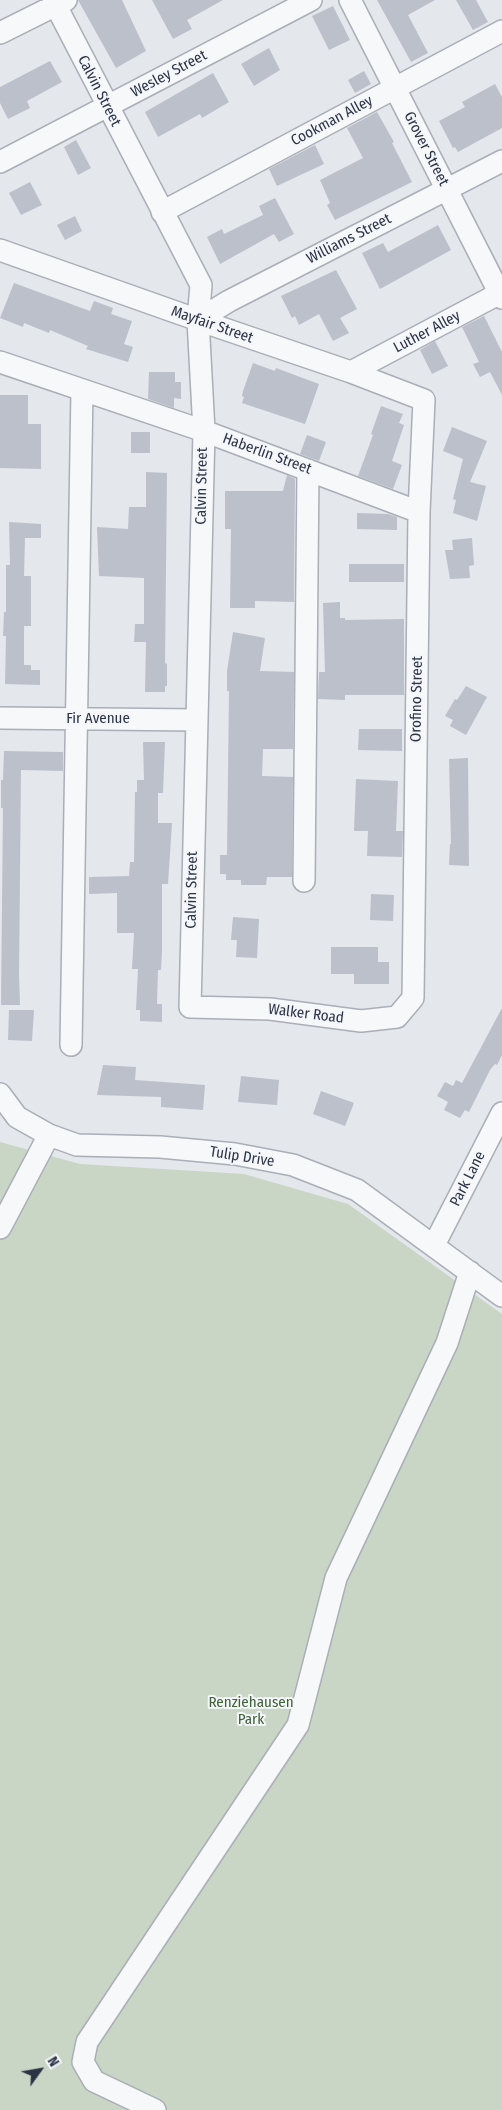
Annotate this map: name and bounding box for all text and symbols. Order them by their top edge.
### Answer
street label: Wesley Street [128,47,210,101]
street label: Calvin Street [73,52,125,130]
street label: Cookman Alley [288,92,376,150]
street label: Grover Street [400,109,452,189]
street label: Williams Street [304,210,394,268]
street label: Mayfair Street [169,303,255,347]
street label: Luther Alley [391,307,463,357]
street label: Haberlin Street [220,430,314,478]
street label: Calvin Street [192,447,212,525]
street label: Orofino Street [407,656,427,742]
street label: Fir Avenue [66,710,130,728]
street label: Calvin Street [182,851,202,929]
street label: Walker Road [267,1000,345,1028]
street label: Tulip Drive [208,1143,276,1171]
street label: Park Lane [447,1148,489,1210]
park label: Renziehausen Park [208,1694,294,1729]
north arrow [15,2045,65,2095]
text: N [44,2054,63,2070]

